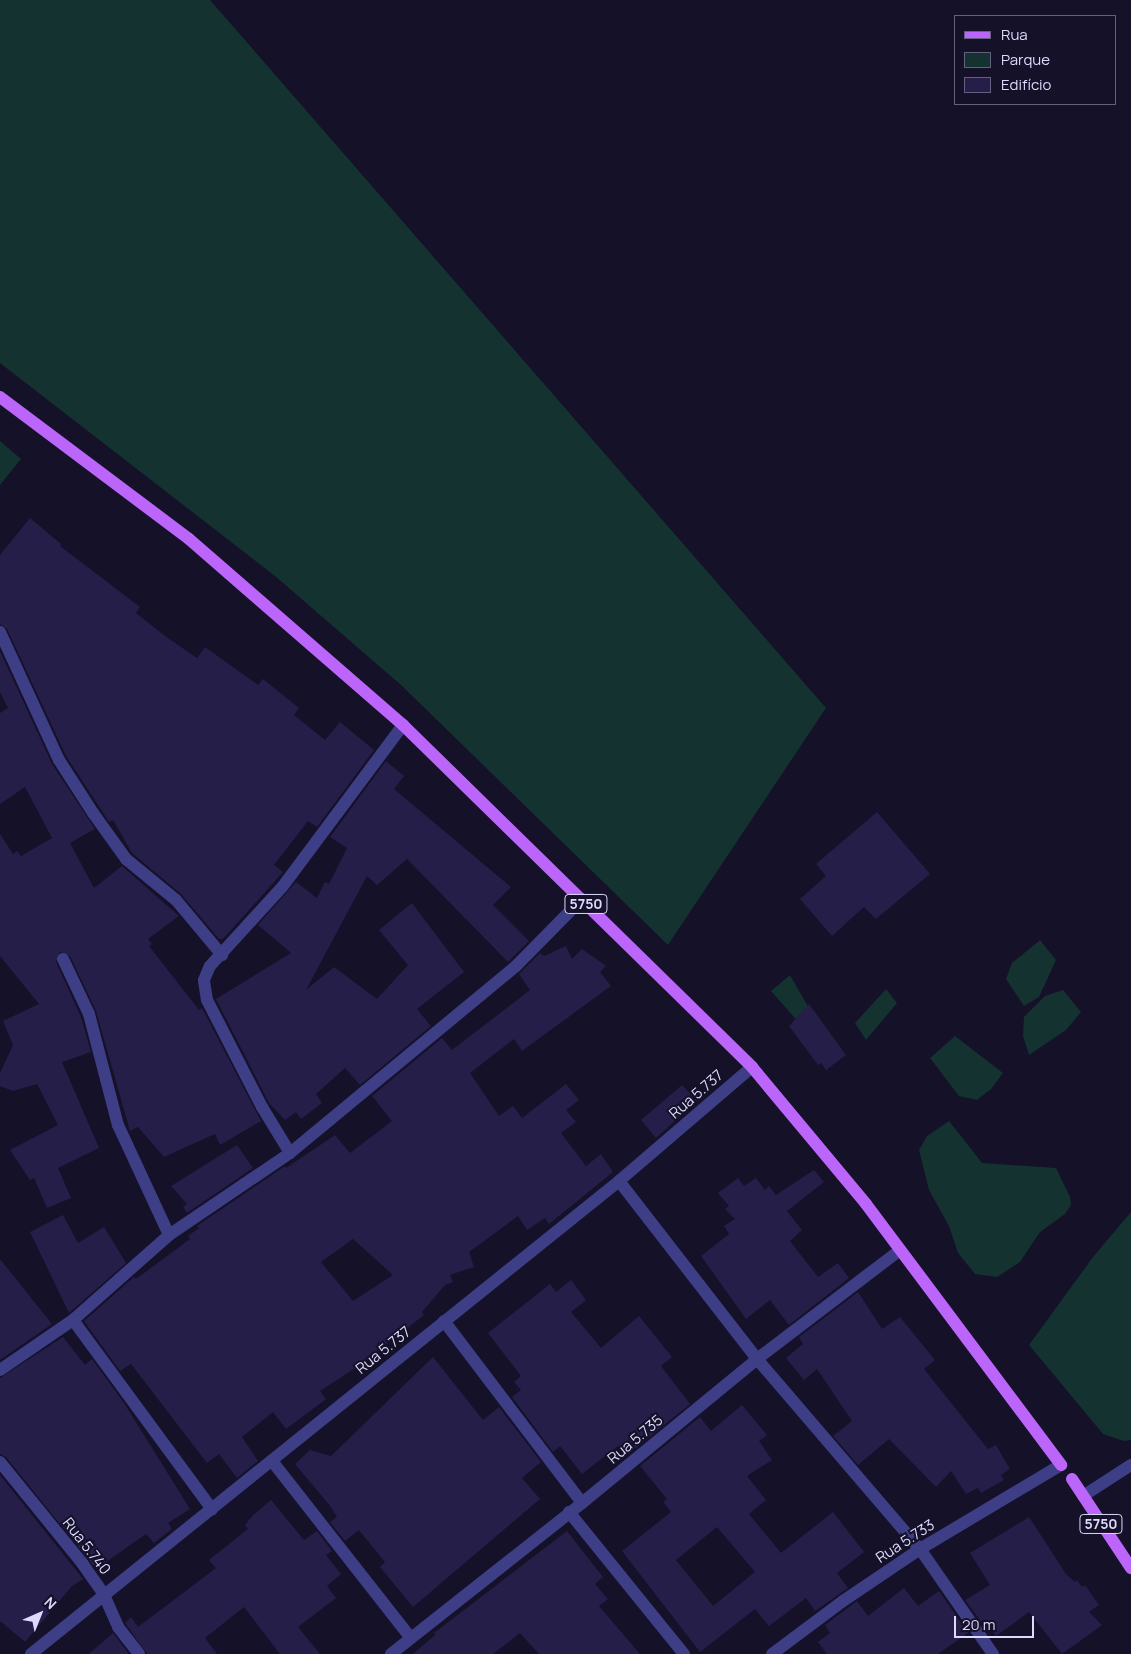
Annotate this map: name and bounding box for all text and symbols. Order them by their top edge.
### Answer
legend [954,15,1116,105]
text: Rua [1001,24,1028,45]
text: Parque [1001,49,1050,70]
text: Edifício [1001,74,1051,95]
road number: 5750 [564,892,608,916]
street label: Rua 5.737 [665,1066,727,1122]
street label: Rua 5.737 [352,1322,414,1378]
street label: Rua 5.735 [604,1411,666,1467]
road number: 5750 [1078,1512,1124,1536]
street label: Rua 5.740 [59,1514,115,1578]
street label: Rua 5.733 [872,1515,938,1567]
north arrow [15,1589,65,1639]
text: N [41,1593,61,1613]
scale bar [956,1606,1036,1638]
text: 20 m [962,1614,995,1635]

